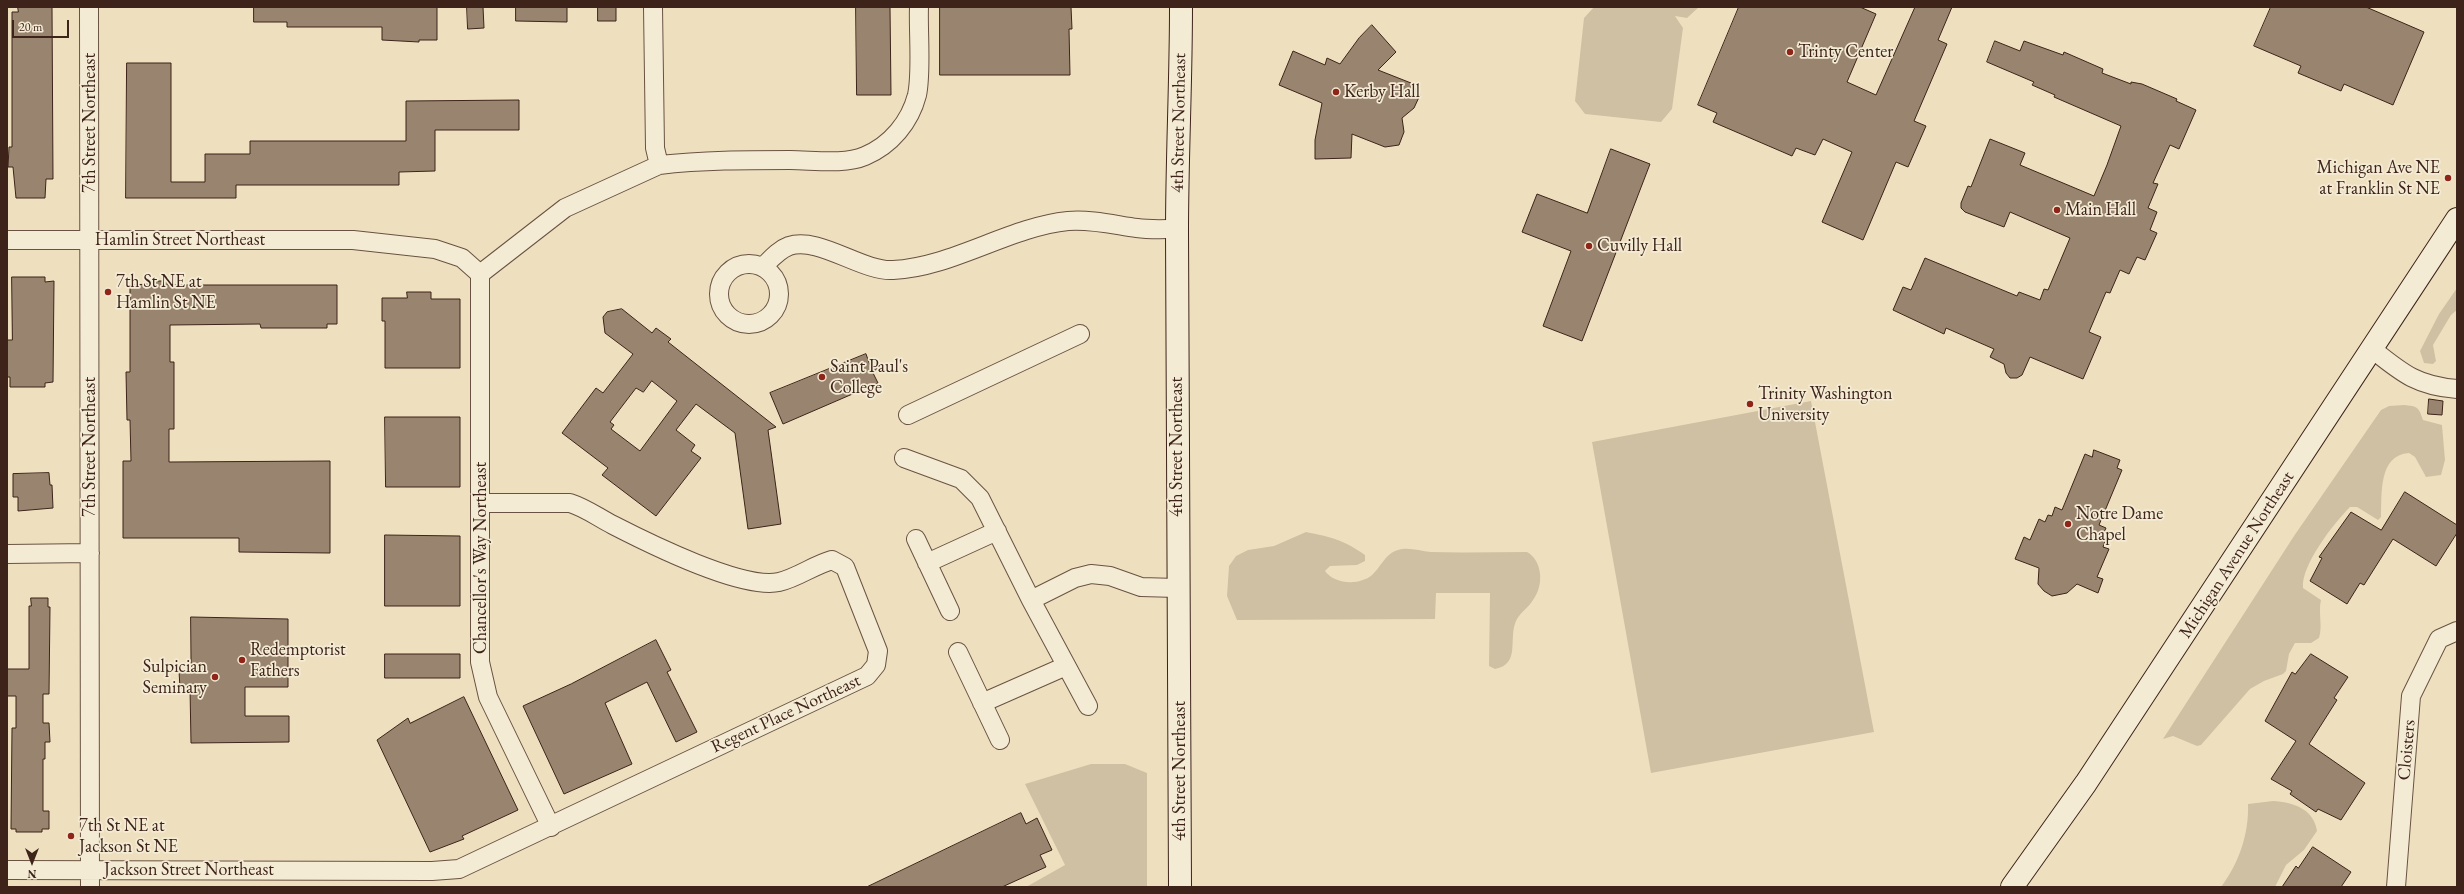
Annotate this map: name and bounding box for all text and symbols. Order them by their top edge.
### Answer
scale bar [14,12,71,38]
text: 20 m [19,19,42,35]
place label: Trinty Center [1798,41,1893,63]
marker: Trinty Center [1785,47,1795,57]
street label: 7th Street Northeast [79,53,101,193]
street label: 4th Street Northeast [1167,53,1191,193]
place label: Kerby Hall [1344,81,1420,103]
marker: Kerby Hall [1331,87,1341,97]
place label: Michigan Ave NE at Franklin St NE [2317,157,2440,200]
marker: Michigan Ave NE at Franklin St NE [2443,173,2453,183]
place label: Main Hall [2065,199,2136,221]
marker: Main Hall [2052,205,2062,215]
street label: Hamlin Street Northeast [95,229,265,251]
place label: Cuvilly Hall [1597,235,1682,257]
marker: Cuvilly Hall [1584,241,1594,251]
place label: 7th St NE at Hamlin St NE [116,271,216,314]
marker: 7th St NE at Hamlin St NE [103,287,113,297]
place label: Saint Paul's College [830,356,908,398]
marker: Saint Paul's College [817,372,827,382]
street label: 7th Street Northeast [79,377,101,517]
street label: 4th Street Northeast [1166,377,1188,517]
place label: Trinity Washington University [1758,383,1892,426]
marker: Trinity Washington University [1745,399,1755,409]
street label: Chancellor's Way Northeast [470,462,492,654]
street label: Michigan Avenue Northeast [2175,467,2299,643]
place label: Notre Dame Chapel [2076,503,2163,546]
marker: Notre Dame Chapel [2063,519,2073,529]
place label: Redemptorist Fathers [250,639,346,682]
marker: Redemptorist Fathers [237,655,247,665]
place label: Sulpician Seminary [143,656,207,698]
street label: Regent Place Northeast [708,670,864,758]
marker: Sulpician Seminary [210,672,220,682]
street label: 4th Street Northeast [1169,701,1191,841]
street label: Cloisters [2394,719,2420,781]
place label: 7th St NE at Jackson St NE [79,815,178,858]
marker: 7th St NE at Jackson St NE [66,831,76,841]
north arrow [12,842,52,882]
street label: Jackson Street Northeast [104,859,274,881]
text: N [28,867,36,881]

